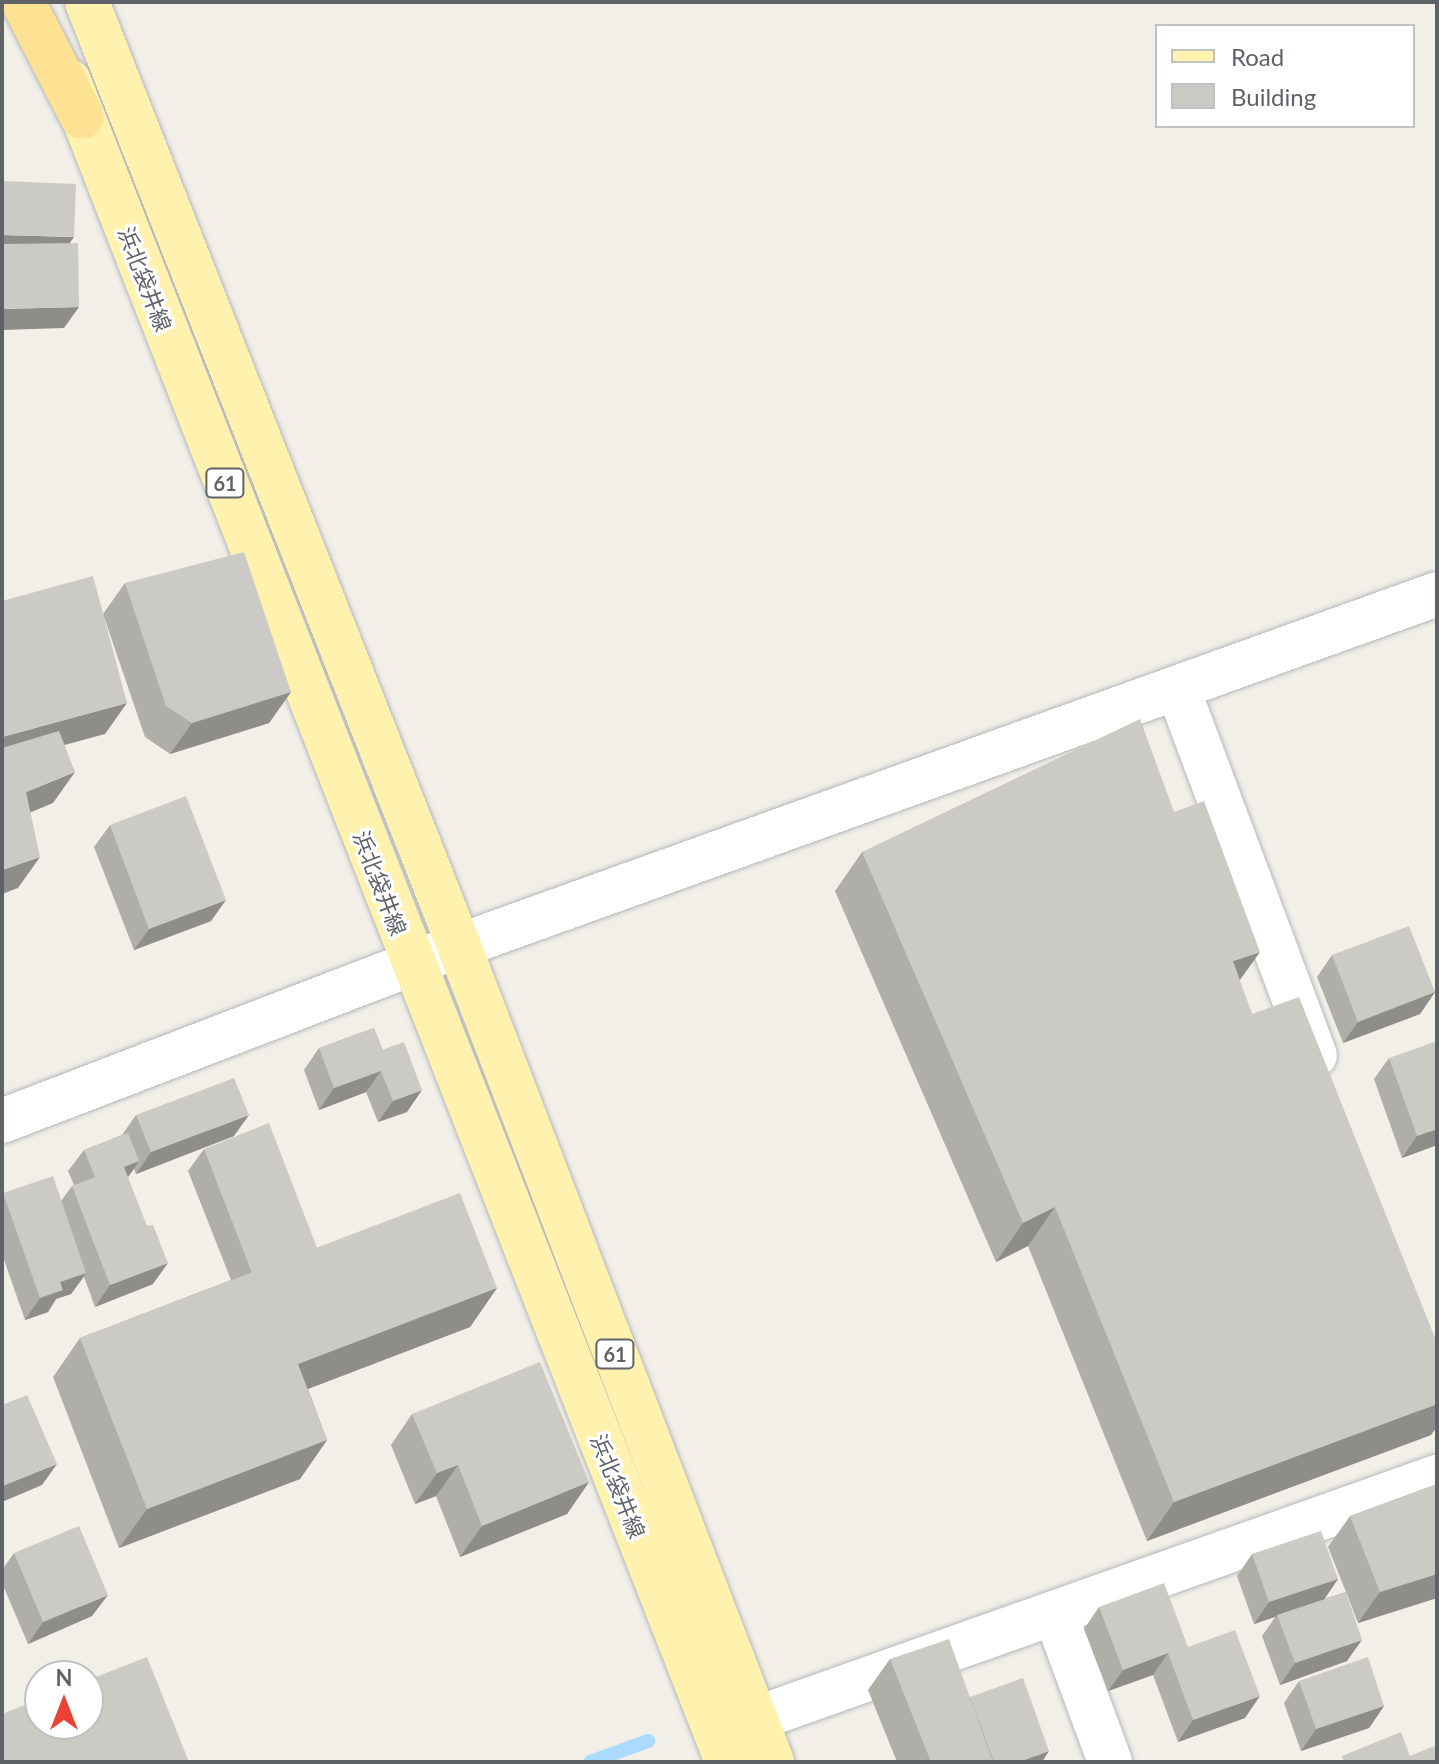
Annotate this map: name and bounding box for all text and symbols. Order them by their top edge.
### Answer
legend [1155,24,1415,128]
text: Road [1231,42,1284,71]
text: Building [1231,82,1316,111]
street label: 浜北袋井線 [113,223,177,335]
road number: 61 [205,467,245,499]
street label: 浜北袋井線 [348,827,412,939]
road number: 61 [595,1338,635,1370]
street label: 浜北袋井線 [585,1430,651,1542]
north arrow [24,1660,104,1740]
text: N [56,1664,72,1691]

